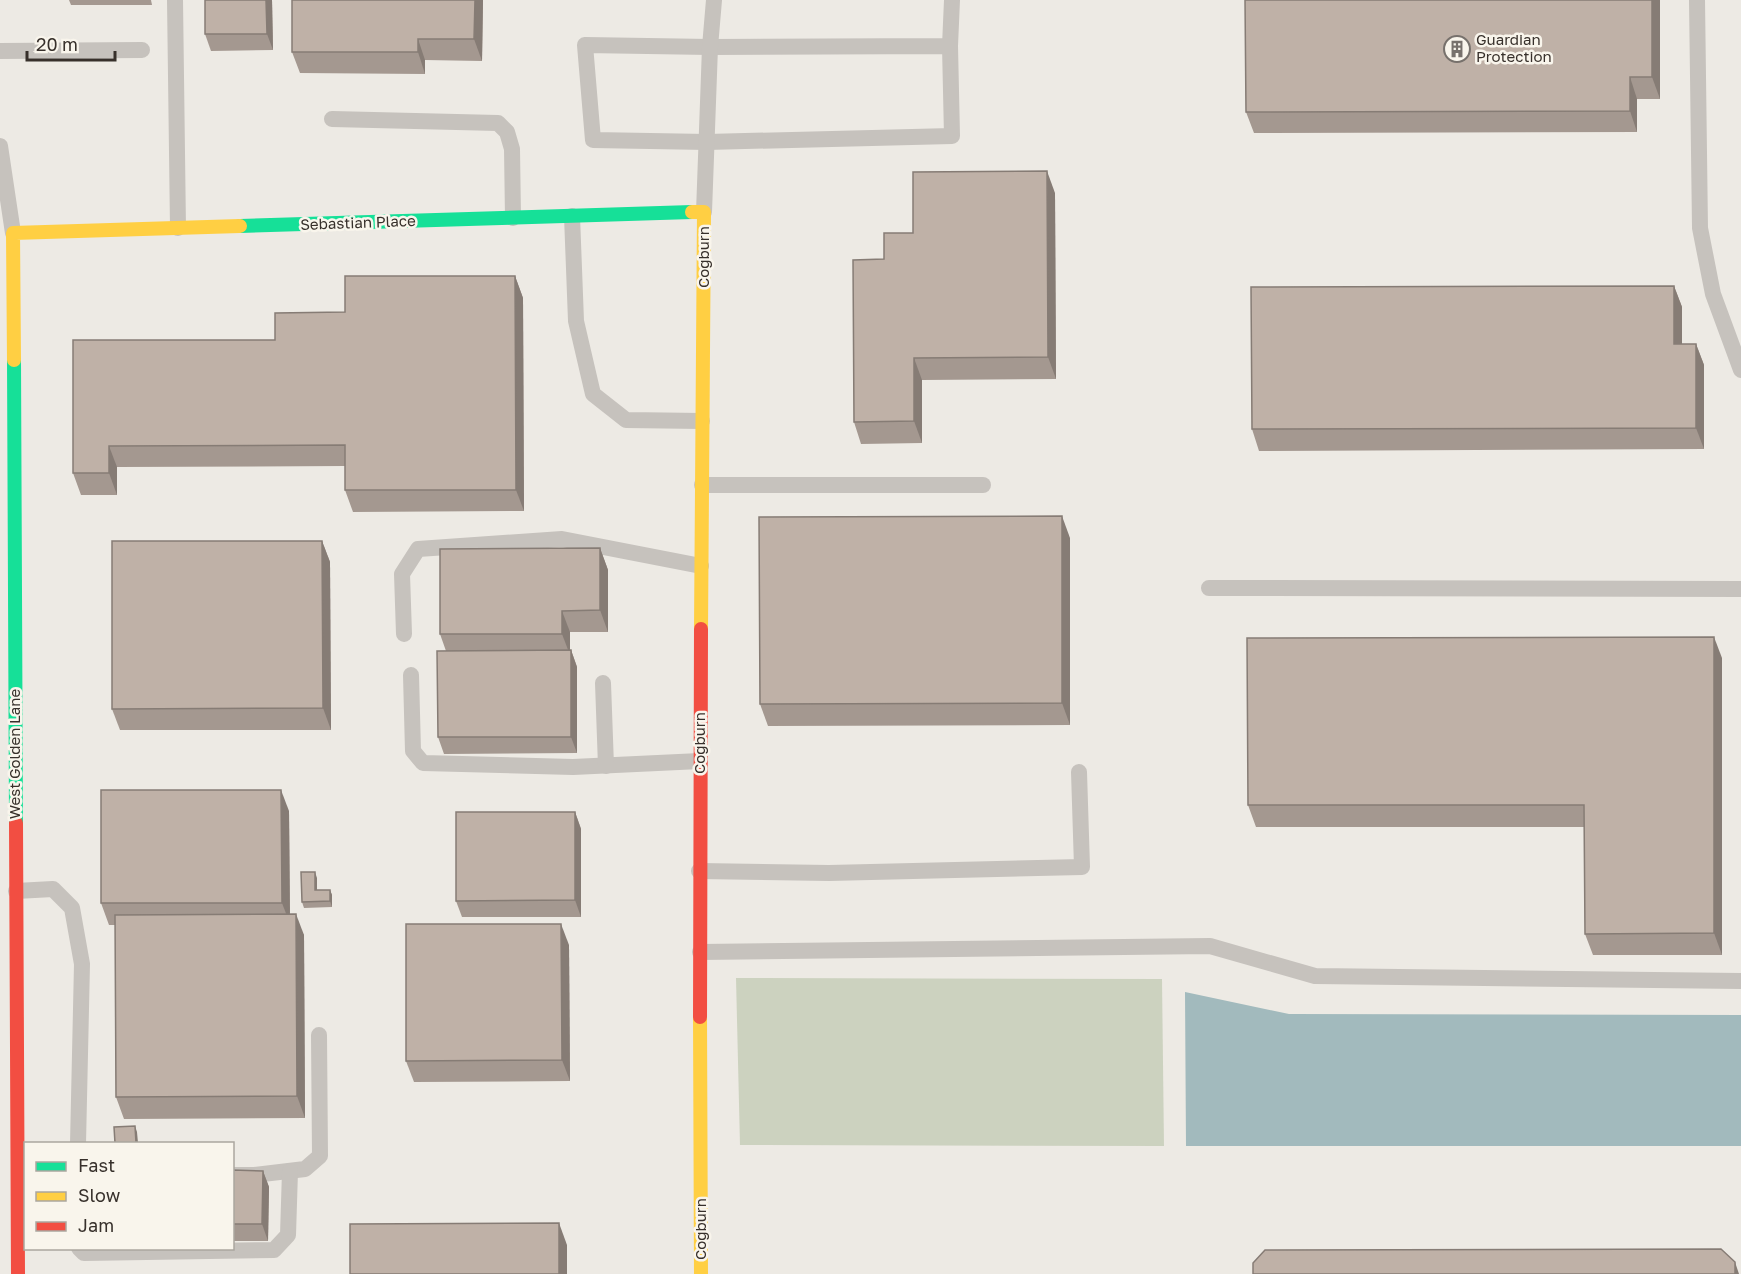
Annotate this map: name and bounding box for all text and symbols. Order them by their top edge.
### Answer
scale bar [27,24,116,62]
place label: Guardian Protection [1476,30,1552,65]
text: 20 m [36,33,78,55]
building icon: Guardian Protection [1442,34,1472,64]
street label: Sebastian Place [300,211,416,233]
street label: Cogburn [694,226,712,288]
street label: West Golden Lane [5,688,23,819]
street label: Cogburn [690,712,708,774]
legend [24,1142,234,1250]
text: Fast [78,1154,115,1176]
text: Slow [78,1184,121,1206]
street label: Cogburn [691,1198,709,1260]
text: Jam [78,1214,114,1236]

